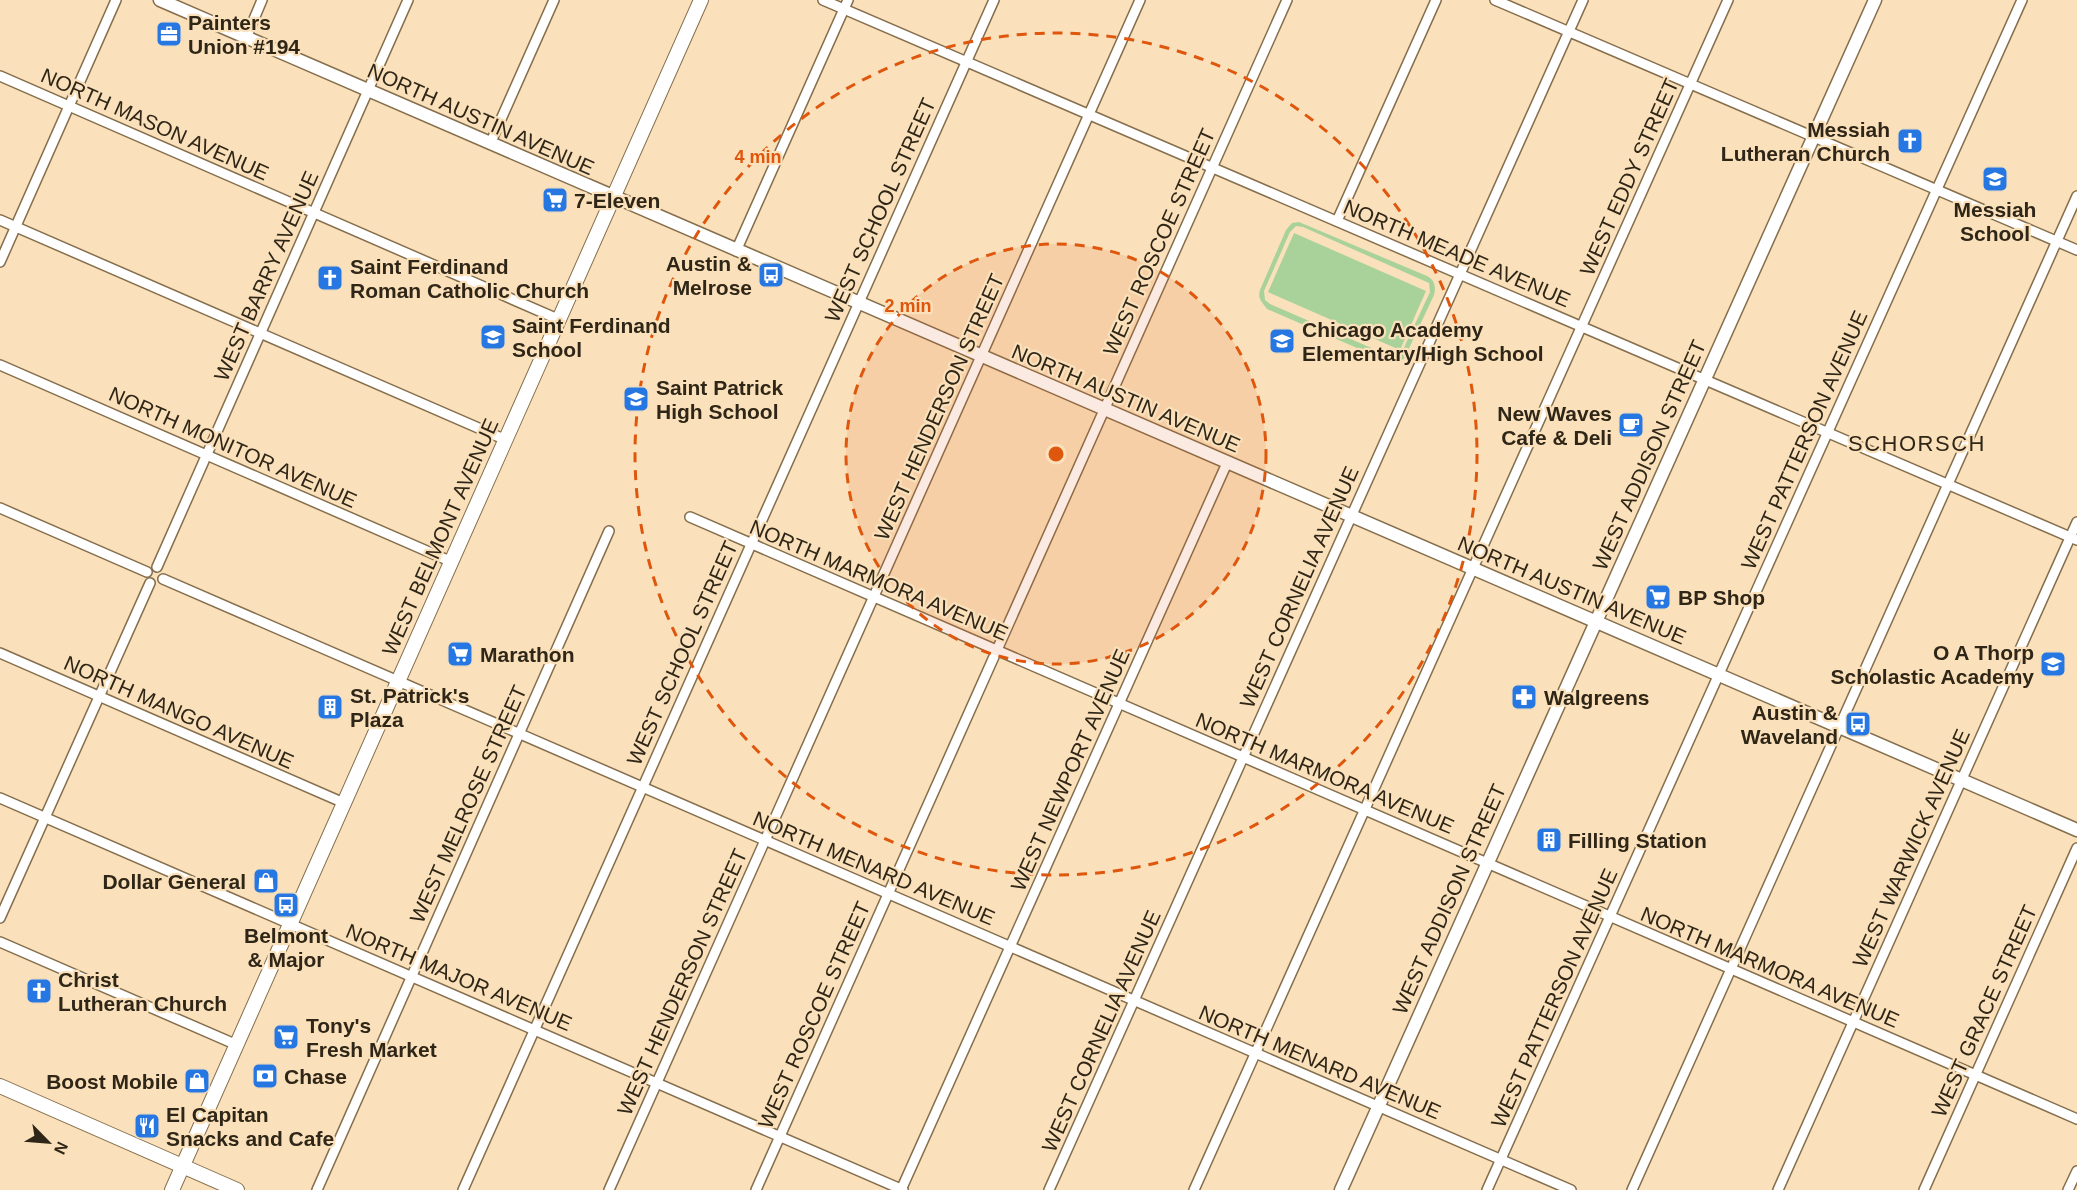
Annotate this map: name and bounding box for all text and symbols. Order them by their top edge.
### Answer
place label: Painters Union #194 [188,11,300,58]
office icon: Painters Union #194 [154,19,184,49]
street label: NORTH AUSTIN AVENUE [364,59,598,179]
street label: NORTH MASON AVENUE [38,63,272,185]
street label: WEST EDDY STREET [1575,75,1683,279]
street label: WEST SCHOOL STREET [820,94,940,326]
place label: Messiah Lutheran Church [1721,118,1890,165]
street label: WEST ROSCOE STREET [1099,125,1220,359]
church icon: Messiah Lutheran Church [1895,126,1925,156]
text: 4 min [734,147,782,167]
school or university icon: Messiah School [1980,164,2010,194]
street label: WEST BARRY AVENUE [209,168,323,384]
supermarket icon: 7-Eleven [540,185,570,215]
place label: 7-Eleven [574,189,660,212]
street label: NORTH MEADE AVENUE [1340,195,1574,311]
place label: Messiah School [1954,198,2036,245]
place label: Austin & Melrose [666,252,752,299]
place label: Saint Ferdinand Roman Catholic Church [350,255,589,302]
bus stop icon: Austin & Melrose [756,260,786,290]
church icon: Saint Ferdinand Roman Catholic Church [315,263,345,293]
street label: WEST HENDERSON STREET [870,270,1008,544]
text: 2 min [884,296,932,316]
street label: WEST PATTERSON AVENUE [1736,307,1872,573]
place label: Saint Ferdinand School [512,314,671,361]
place label: Chicago Academy Elementary/High School [1302,318,1544,365]
school or university icon: Saint Ferdinand School [478,322,508,352]
school or university icon: Chicago Academy Elementary/High School [1267,326,1297,356]
street label: WEST ADDISON STREET [1588,336,1710,574]
street label: NORTH AUSTIN AVENUE [1009,339,1243,457]
place label: Saint Patrick High School [656,376,784,423]
street label: NORTH MONITOR AVENUE [106,382,360,512]
school or university icon: Saint Patrick High School [621,384,651,414]
place label: New Waves Cafe & Deli [1497,402,1612,449]
cafe icon: New Waves Cafe & Deli [1616,410,1646,440]
street label: WEST BELMONT AVENUE [377,415,503,659]
district label: SCHORSCH [1848,431,1986,456]
centre of rings [1046,444,1066,464]
street label: WEST CORNELIA AVENUE [1235,463,1363,711]
street label: NORTH MARMORA AVENUE [747,515,1011,645]
street label: NORTH AUSTIN AVENUE [1455,531,1689,649]
street label: WEST SCHOOL STREET [622,537,742,769]
supermarket icon: BP Shop [1643,582,1673,612]
place label: BP Shop [1678,586,1765,609]
supermarket icon: Marathon [445,639,475,669]
place label: O A Thorp Scholastic Academy [1831,641,2034,688]
place label: Marathon [480,643,575,666]
street label: WEST NEWPORT AVENUE [1006,646,1134,894]
school or university icon: O A Thorp Scholastic Academy [2038,649,2068,679]
street label: NORTH MANGO AVENUE [61,651,297,773]
street label: WEST MELROSE STREET [405,682,531,926]
pharmacy icon: Walgreens [1509,682,1539,712]
place label: St. Patrick's Plaza [350,684,469,731]
place label: Walgreens [1544,686,1649,709]
building icon: St. Patrick's Plaza [315,692,345,722]
place label: Austin & Waveland [1741,701,1838,748]
street label: NORTH MARMORA AVENUE [1193,708,1457,838]
bus stop icon: Austin & Waveland [1843,709,1873,739]
street label: WEST WARWICK AVENUE [1848,725,1974,971]
street label: WEST ADDISON STREET [1388,780,1510,1018]
street label: NORTH MENARD AVENUE [750,807,998,929]
building icon: Filling Station [1534,825,1564,855]
place label: Filling Station [1568,829,1707,852]
street label: WEST HENDERSON STREET [613,845,751,1119]
street label: WEST PATTERSON AVENUE [1486,865,1622,1131]
shop icon: Dollar General [251,866,281,896]
place label: Dollar General [102,870,246,893]
bus stop icon: Belmont & Major [271,890,301,920]
street label: WEST ROSCOE STREET [754,898,875,1132]
street label: WEST GRACE STREET [1927,901,2041,1120]
street label: NORTH MARMORA AVENUE [1638,902,1902,1032]
street label: WEST CORNELIA AVENUE [1037,907,1165,1155]
street label: NORTH MAJOR AVENUE [343,919,575,1035]
place label: Belmont & Major [244,924,328,971]
place label: Christ Lutheran Church [58,968,227,1015]
church icon: Christ Lutheran Church [24,976,54,1006]
street label: NORTH MENARD AVENUE [1196,1001,1444,1123]
place label: Tony's Fresh Market [306,1014,437,1061]
supermarket icon: Tony's Fresh Market [271,1022,301,1052]
bank icon: Chase [250,1061,280,1091]
place label: Chase [284,1065,347,1088]
shop icon: Boost Mobile [182,1066,212,1096]
place label: Boost Mobile [46,1070,178,1093]
place label: El Capitan Snacks and Cafe [166,1103,334,1150]
restaurant icon: El Capitan Snacks and Cafe [132,1111,162,1141]
north arrow [18,1112,78,1172]
text: N [51,1139,71,1157]

